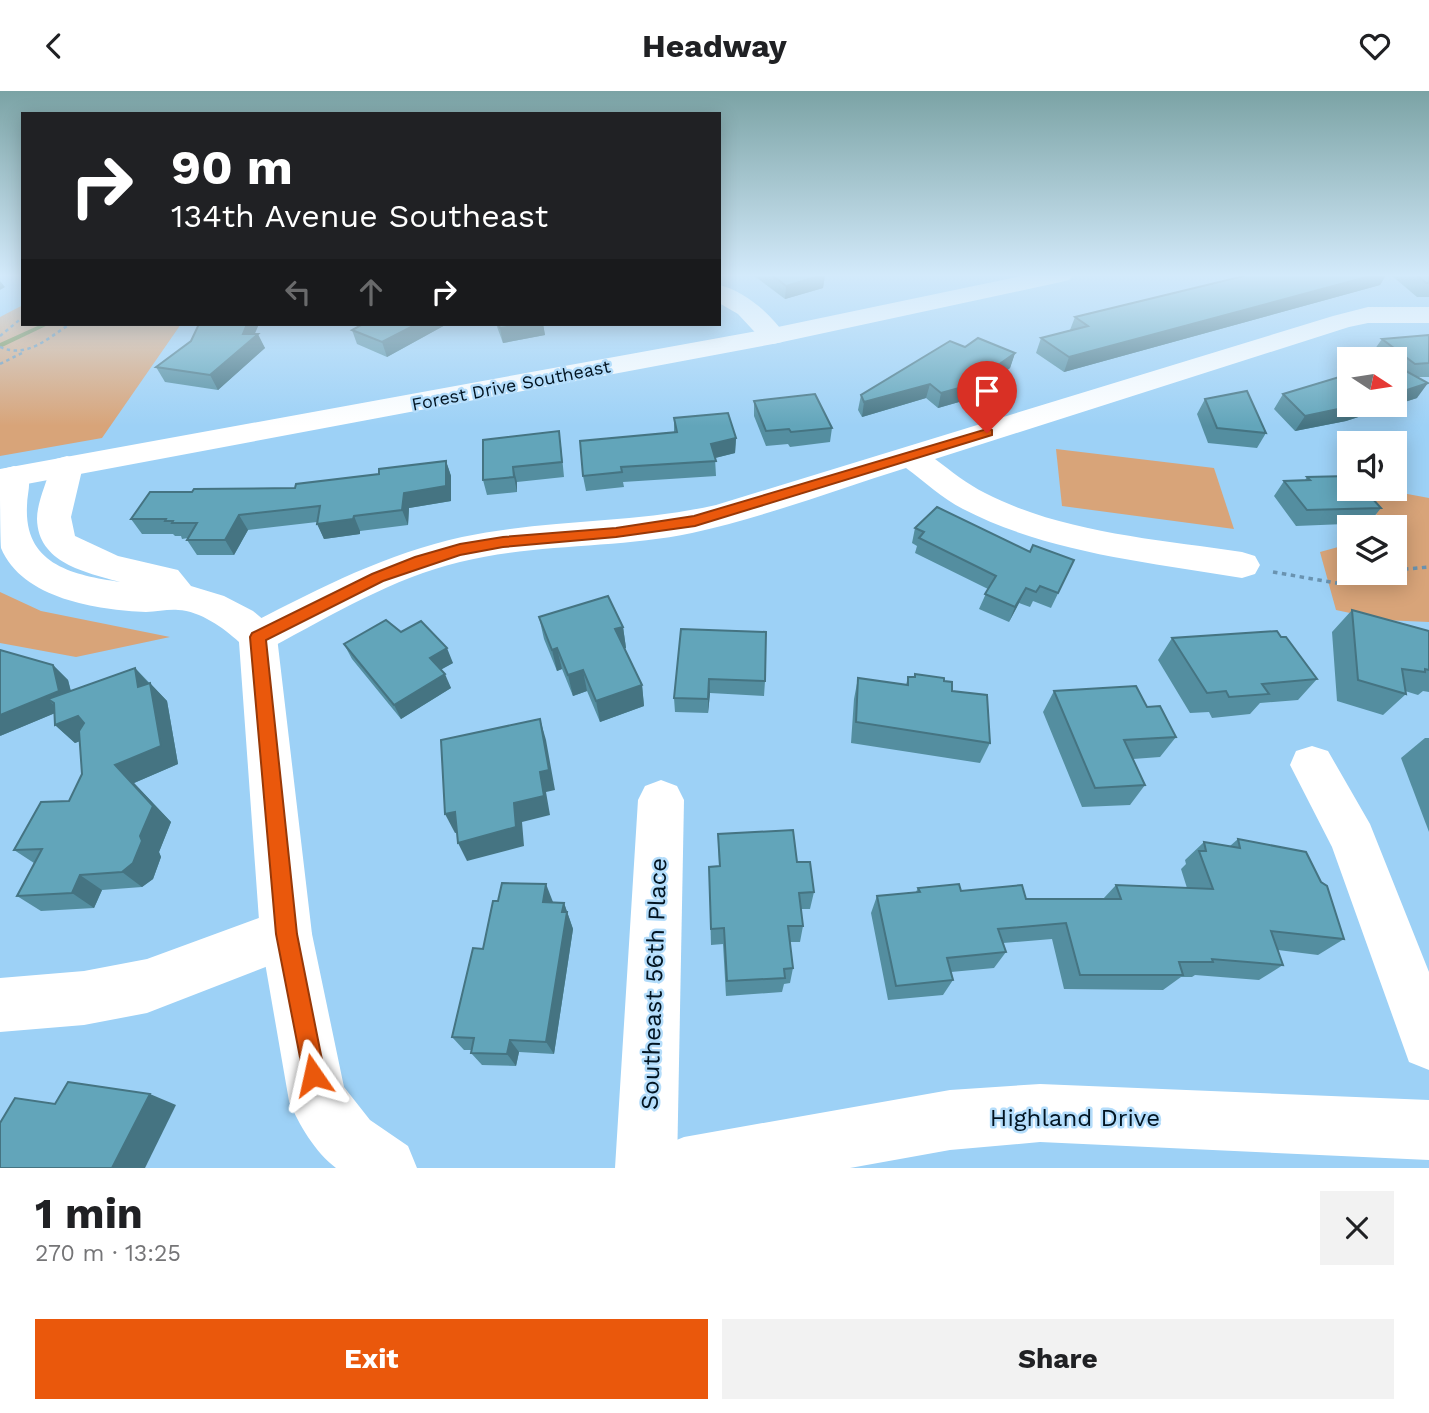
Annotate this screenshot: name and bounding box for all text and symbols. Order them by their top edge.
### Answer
icon: back [35,27,73,65]
text: Headway [642,27,787,65]
icon: heart [1356,27,1394,65]
text: 90 m [171,138,293,196]
icon: right [56,140,147,231]
text: 134th Avenue Southeast [171,197,548,235]
icon: left [279,273,317,311]
icon: ahead [352,273,390,311]
icon: right [425,273,463,311]
north arrow [1337,347,1407,417]
map controls [1337,347,1407,585]
street label: Forest Drive Southeast [410,355,613,415]
pin [957,361,1017,433]
icon: arrive [968,372,1006,410]
button: sound [1337,431,1407,501]
button: layers [1337,515,1407,585]
street label: Southeast 56th Place [636,857,672,1111]
position arrow [276,1038,350,1112]
street label: Highland Drive [990,1104,1160,1132]
text: 1 min [35,1189,143,1238]
button: close [1320,1191,1394,1265]
text: 270 m · 13:25 [35,1240,181,1267]
button: Exit [35,1319,708,1399]
button: Share [722,1319,1394,1399]

